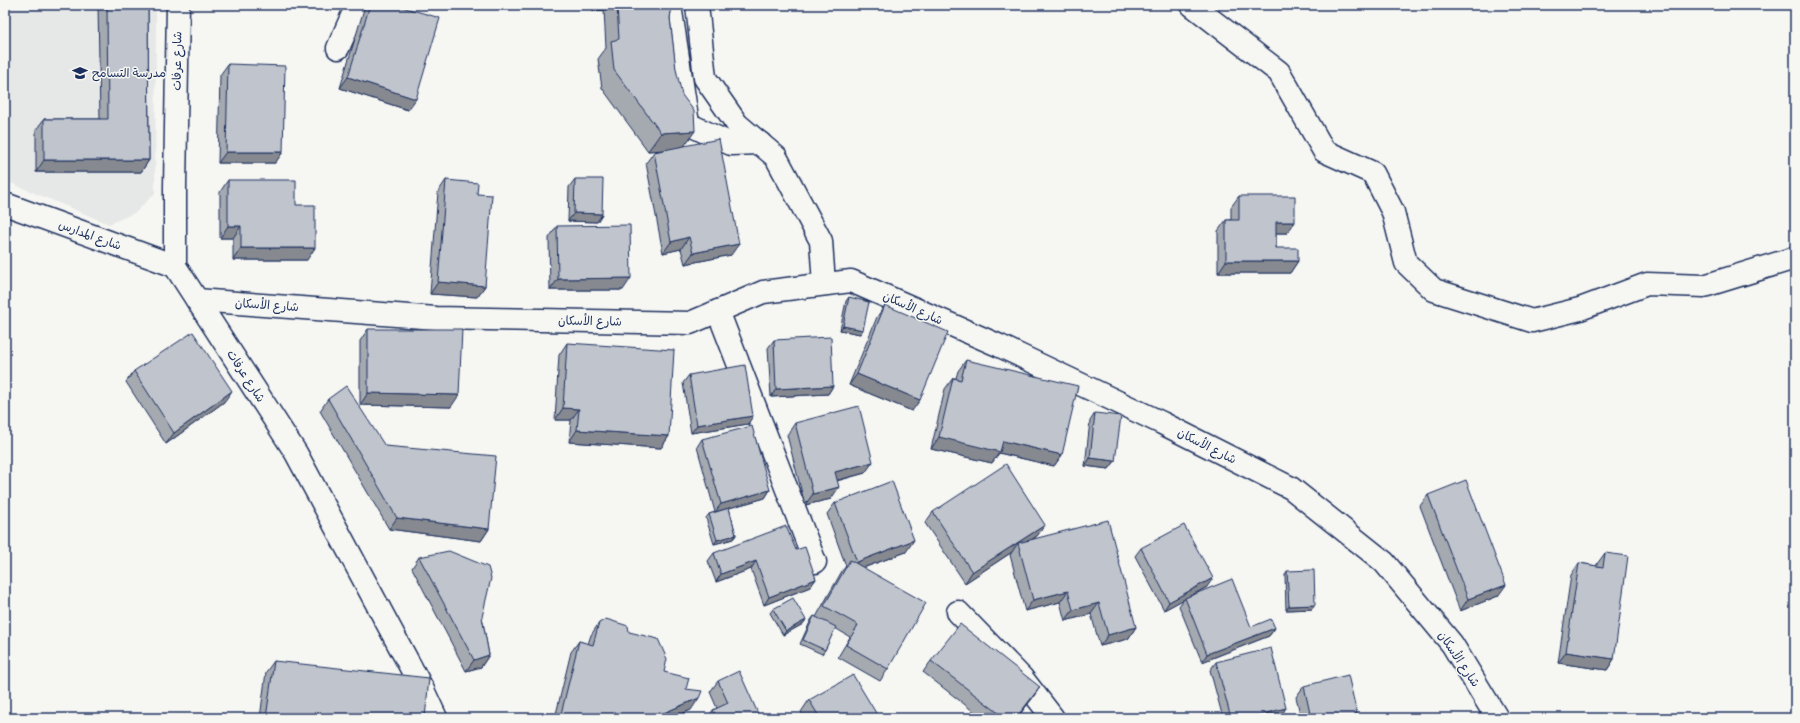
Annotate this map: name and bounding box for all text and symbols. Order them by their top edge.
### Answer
street label: شارع عرفات [165,31,189,91]
place label: مدرسة التسامح [92,62,166,84]
school or university icon: مدرسة التسامح [71,64,89,82]
street label: شارع المدارس [55,213,125,257]
street label: شارع الأسكان [879,285,947,331]
street label: شارع الأسكان [234,292,300,318]
street label: شارع الأسكان [558,309,622,333]
street label: شارع عرفات [221,345,271,407]
street label: شارع الأسكان [1173,422,1241,470]
street label: شارع الأسكان [1432,626,1486,692]

